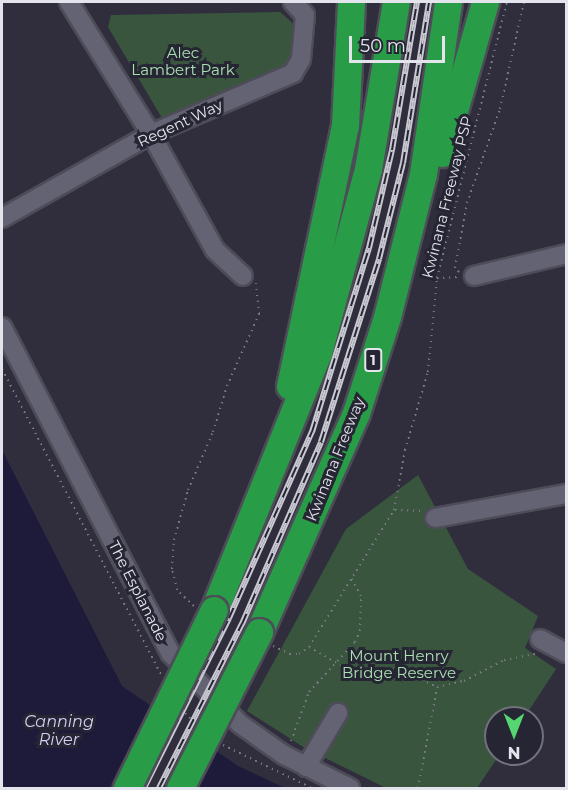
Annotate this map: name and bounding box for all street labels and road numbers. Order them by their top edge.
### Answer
street label: Regent Way [135,95,225,151]
street label: Kwinana Freeway PSP [418,114,476,280]
road number: 1 [364,349,382,371]
street label: Kwinana Freeway [302,394,368,524]
street label: The Esplanade [105,538,171,644]

